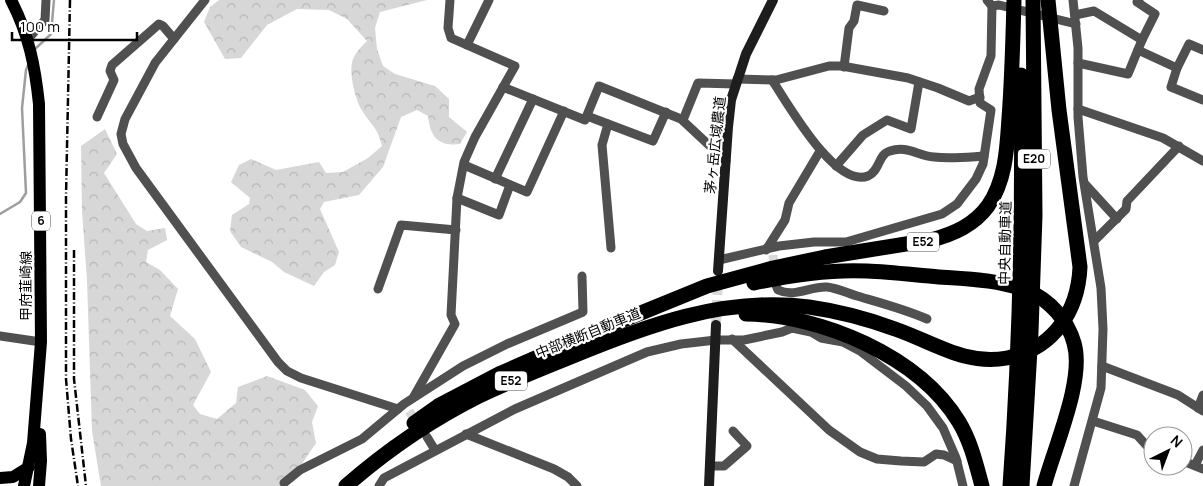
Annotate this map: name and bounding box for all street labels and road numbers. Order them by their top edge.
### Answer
street label: 茅ヶ岳広域農道 [700,95,729,195]
road number: E20 [1018,150,1050,168]
street label: 中央自動車道 [994,201,1015,285]
road number: 6 [32,212,50,230]
road number: E52 [907,232,939,252]
street label: 甲府韮崎線 [16,251,35,321]
street label: 中部横断自動車道 [532,303,643,362]
road number: E52 [495,372,527,391]

